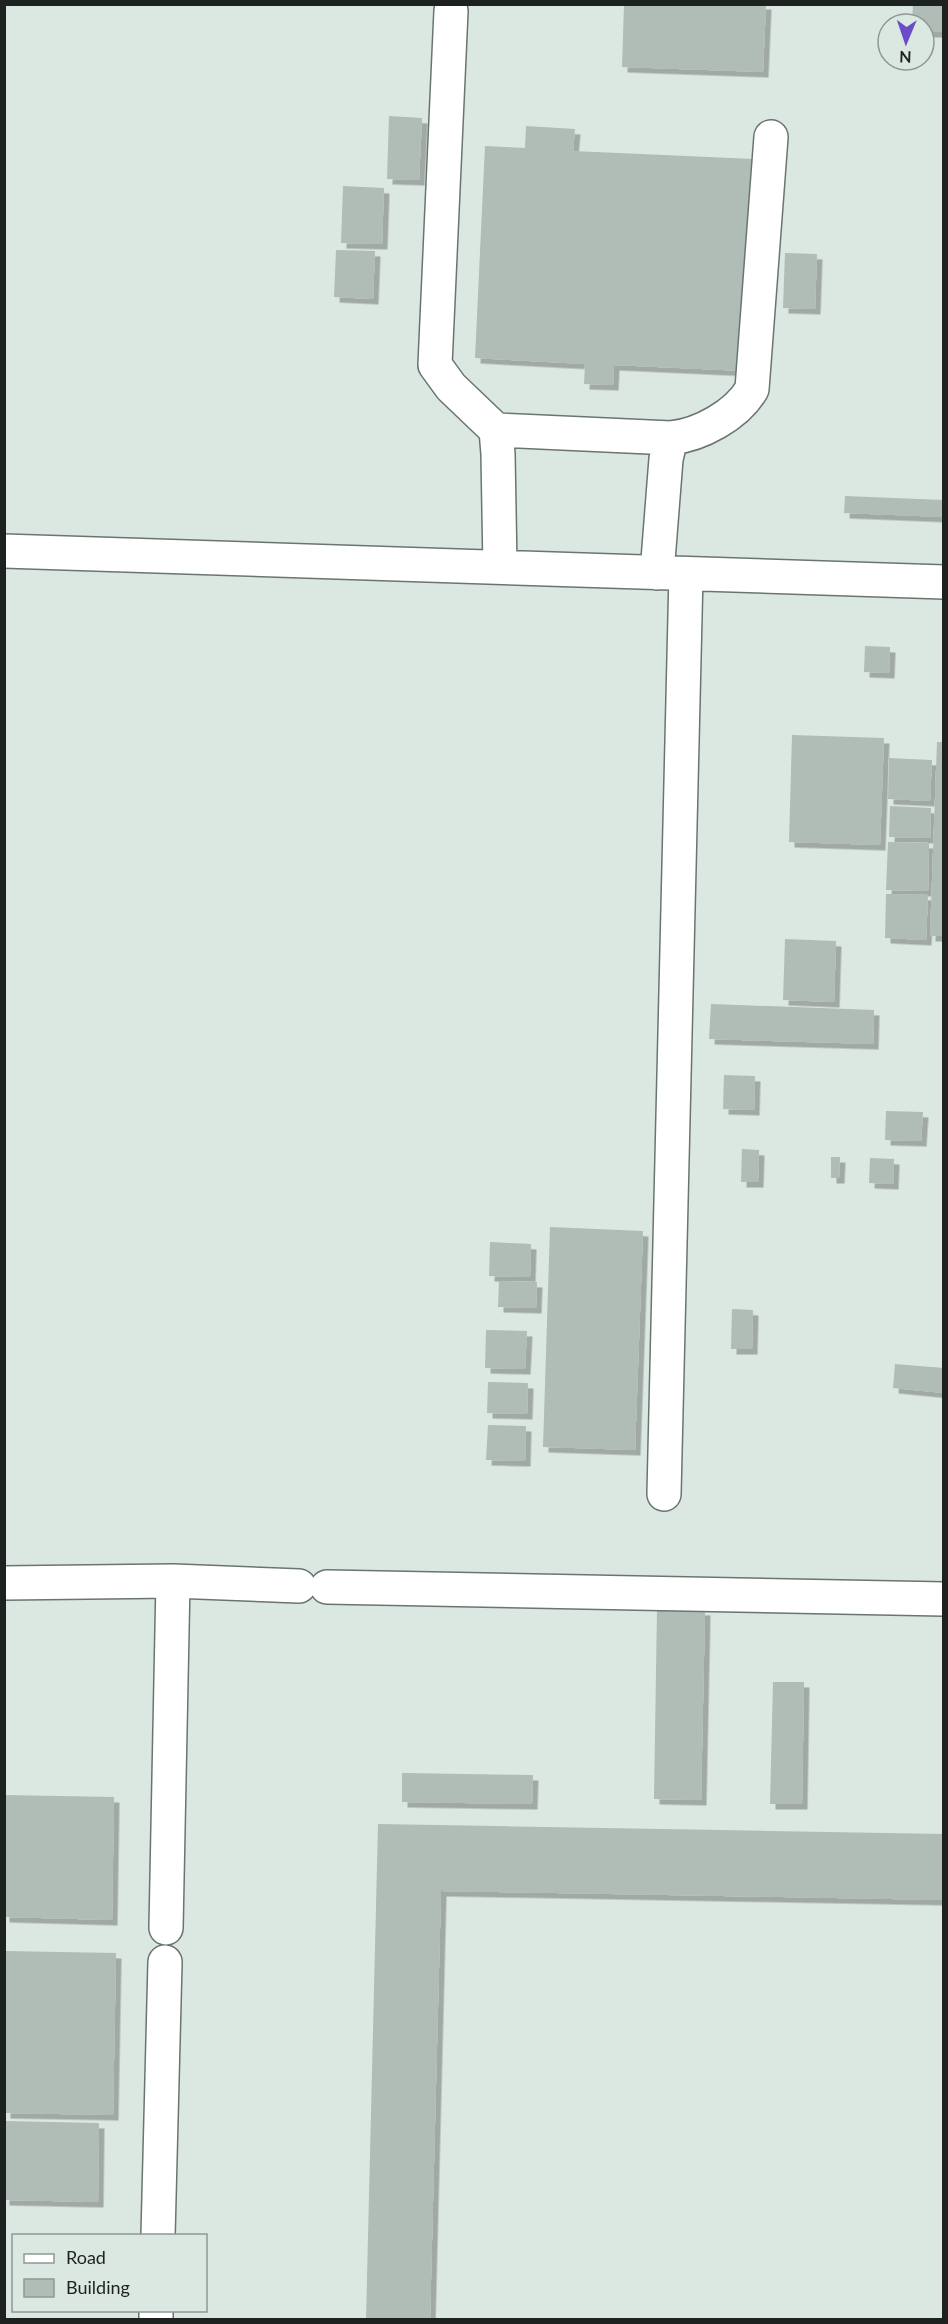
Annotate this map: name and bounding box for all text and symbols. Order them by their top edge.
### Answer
north arrow [876,12,936,72]
text: N [899,48,912,67]
legend [12,2234,207,2312]
text: Road [66,2246,106,2268]
text: Building [66,2276,130,2298]

